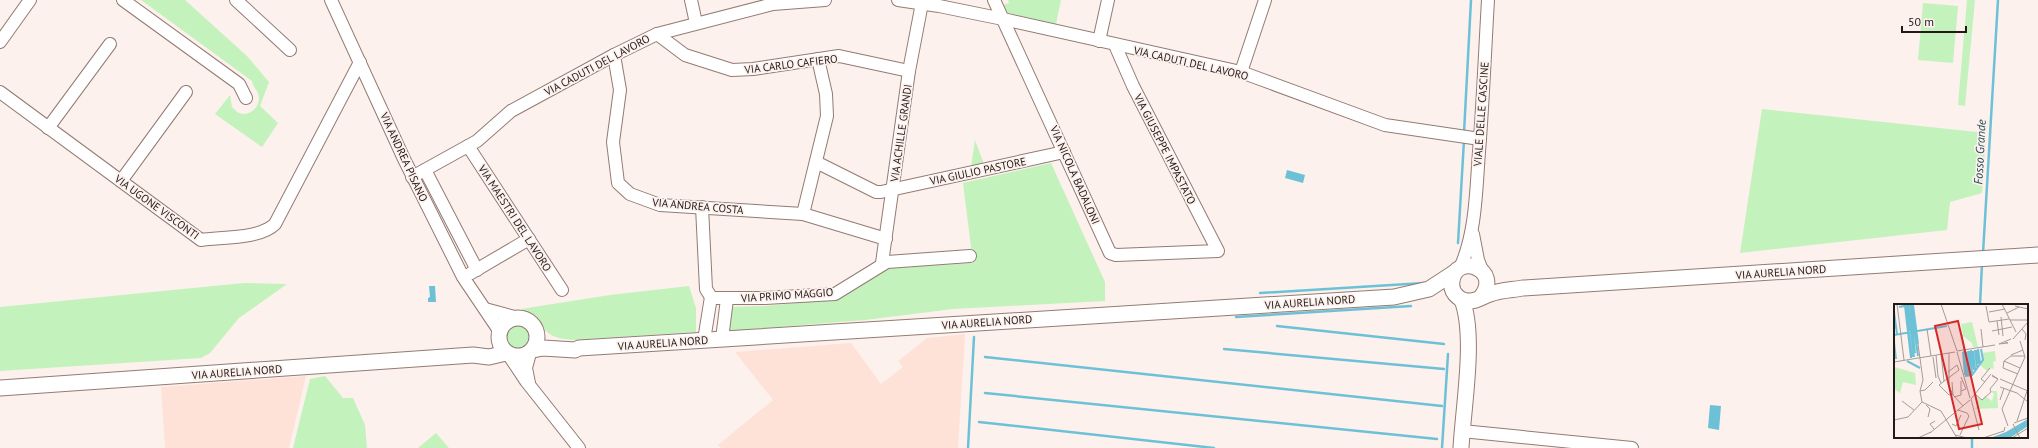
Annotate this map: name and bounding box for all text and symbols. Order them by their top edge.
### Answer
scale bar [1902,8,1966,34]
text: 50 m [1908,14,1934,29]
street label: VIA CADUTI DEL LAVORO [541,31,652,99]
street label: VIA CADUTI DEL LAVORO [1131,43,1250,83]
street label: VIA CARLO CAFIERO [743,51,838,77]
street label: VIALE DELLE CASCINE [1470,61,1492,168]
street label: VIA ACHILLE GRANDI [887,83,915,184]
street label: VIA GIUSEPPE IMPASTATO [1131,91,1199,207]
street label: VIA ANDREA PISANO [377,109,431,204]
water label: Fosso Grande [1970,119,1989,185]
street label: VIA NICOLA BADALONI [1047,123,1103,226]
street label: VIA GIULIO PASTORE [928,154,1028,188]
street label: VIA MAESTRI DEL LAVORO [475,161,555,274]
street label: VIA UGONE VISCONTI [111,171,202,242]
street label: VIA ANDREA COSTA [651,195,745,217]
street label: VIA AURELIA NORD [1734,262,1827,282]
street label: VIA PRIMO MAGGIO [739,285,834,305]
street label: VIA AURELIA NORD [1263,292,1356,312]
inset map [1894,304,2028,438]
street label: VIA AURELIA NORD [940,312,1033,332]
street label: VIA AURELIA NORD [616,333,709,353]
street label: VIA AURELIA NORD [190,362,283,382]

